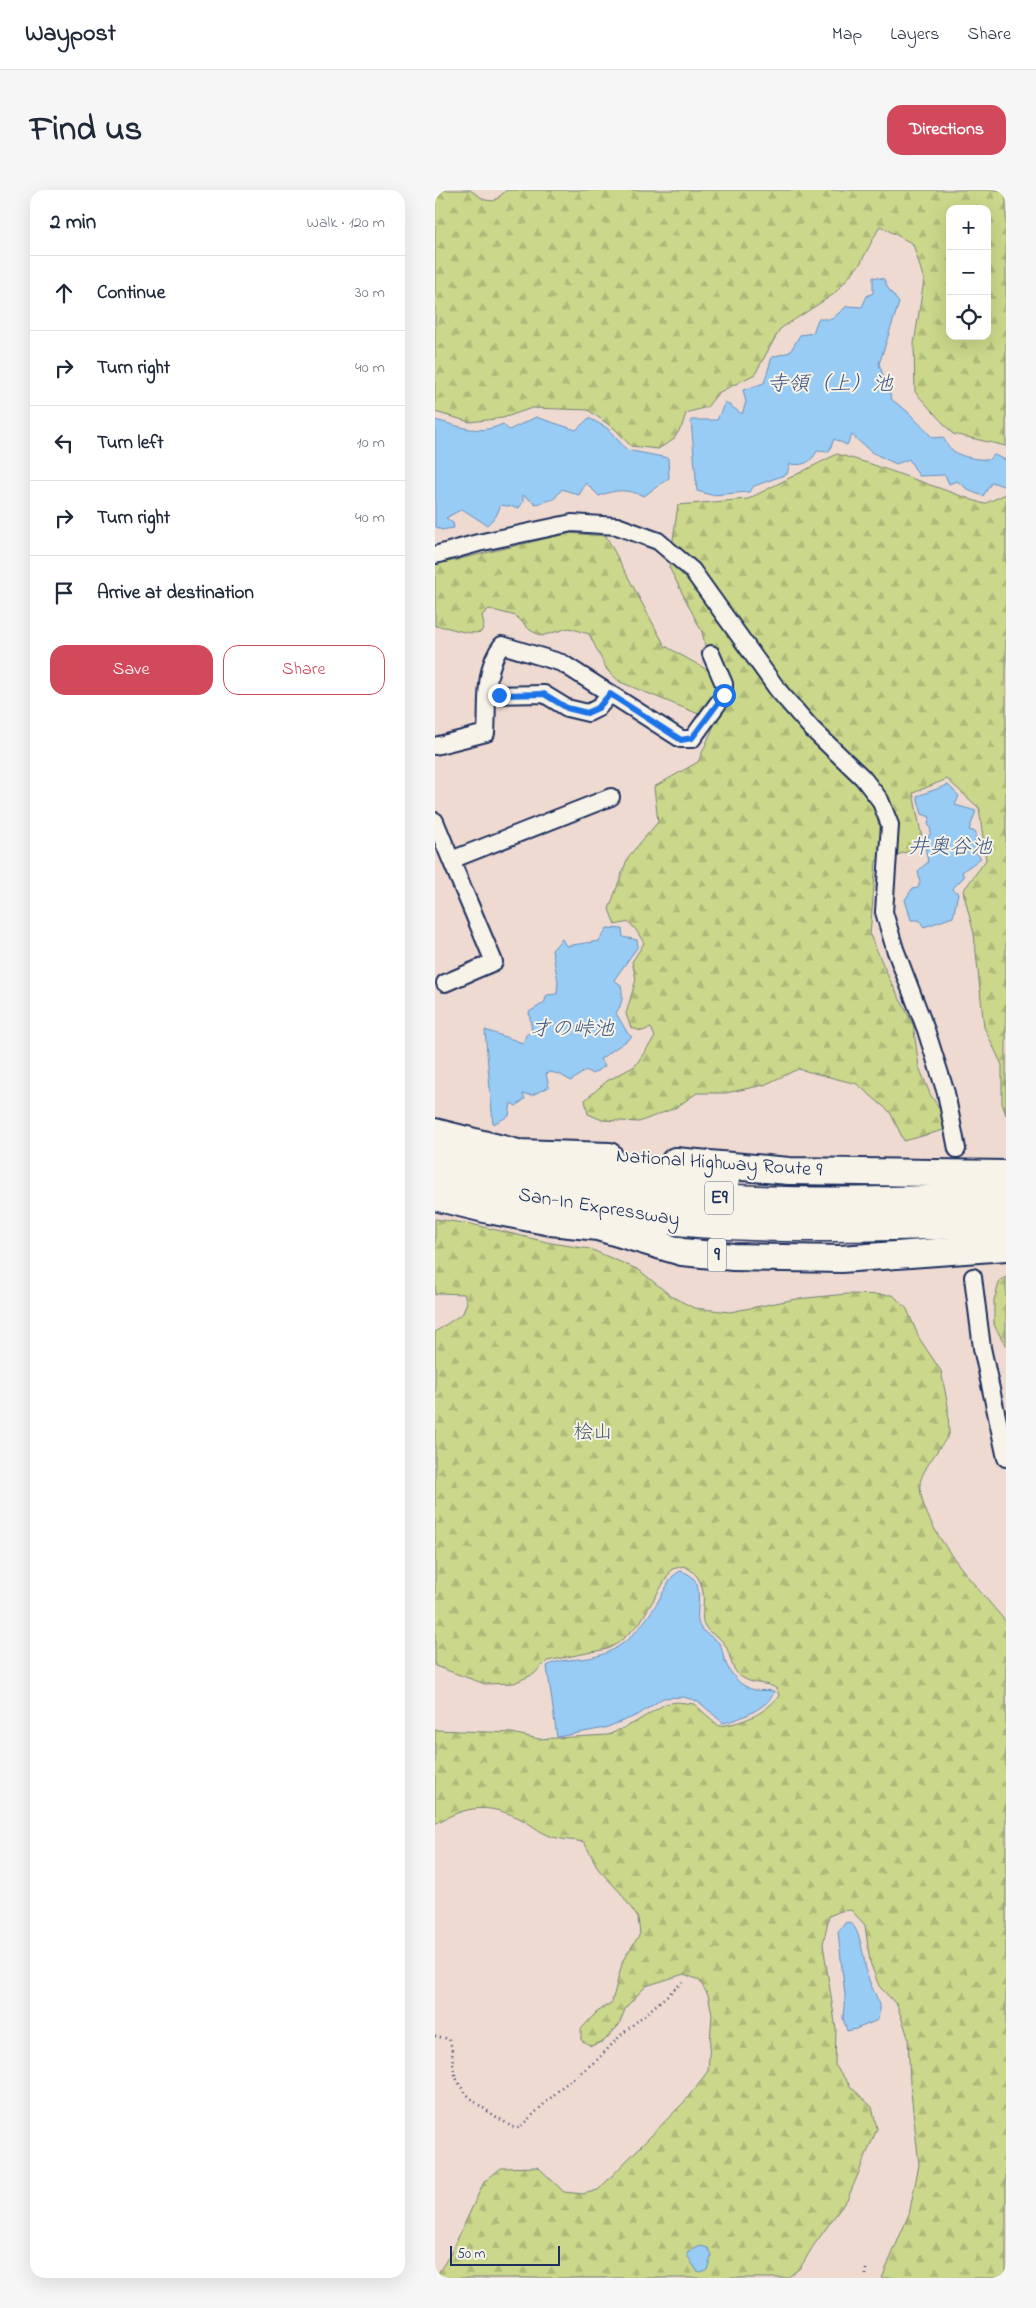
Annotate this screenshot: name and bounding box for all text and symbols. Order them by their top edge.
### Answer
text: Waypost [25,17,116,52]
text: Map [832,22,862,48]
text: Layers [890,22,940,48]
text: Share [968,22,1011,48]
text: Find us [30,105,142,156]
button: Directions [887,105,1006,155]
map controls [946,205,991,340]
button: + [946,205,991,250]
text: 2 min [50,208,96,238]
text: Walk · 120 m [306,211,385,235]
button: − [946,250,991,295]
icon: ahead [50,279,78,307]
text: Continue [97,280,165,307]
text: 30 m [355,281,385,305]
button: locate [946,295,991,340]
icon: right [50,354,78,382]
text: Turn right [97,355,170,382]
text: 40 m [355,356,385,380]
water label: 寺領（上）池 [767,370,894,400]
icon: left [50,429,78,457]
text: Turn left [97,430,164,457]
text: 10 m [357,431,385,455]
icon: right [50,504,78,532]
text: Turn right [97,505,170,532]
text: 40 m [355,506,385,530]
icon: arrive [50,579,78,607]
text: Arrive at destination [97,580,254,607]
button: Save [50,645,213,695]
button: Share [223,645,385,695]
route end [488,684,511,707]
route start [713,684,736,707]
water label: 井奥谷池 [908,833,993,863]
water label: 才の峠池 [530,1015,615,1045]
street label: National Highway Route 9 [615,1142,823,1187]
street label: San-In Expressway [516,1181,682,1235]
road number: E9 [705,1181,733,1214]
road number: 9 [708,1238,726,1272]
park label: 桧山 [573,1419,613,1448]
scale bar [450,2243,560,2266]
text: 50 m [457,2244,485,2265]

